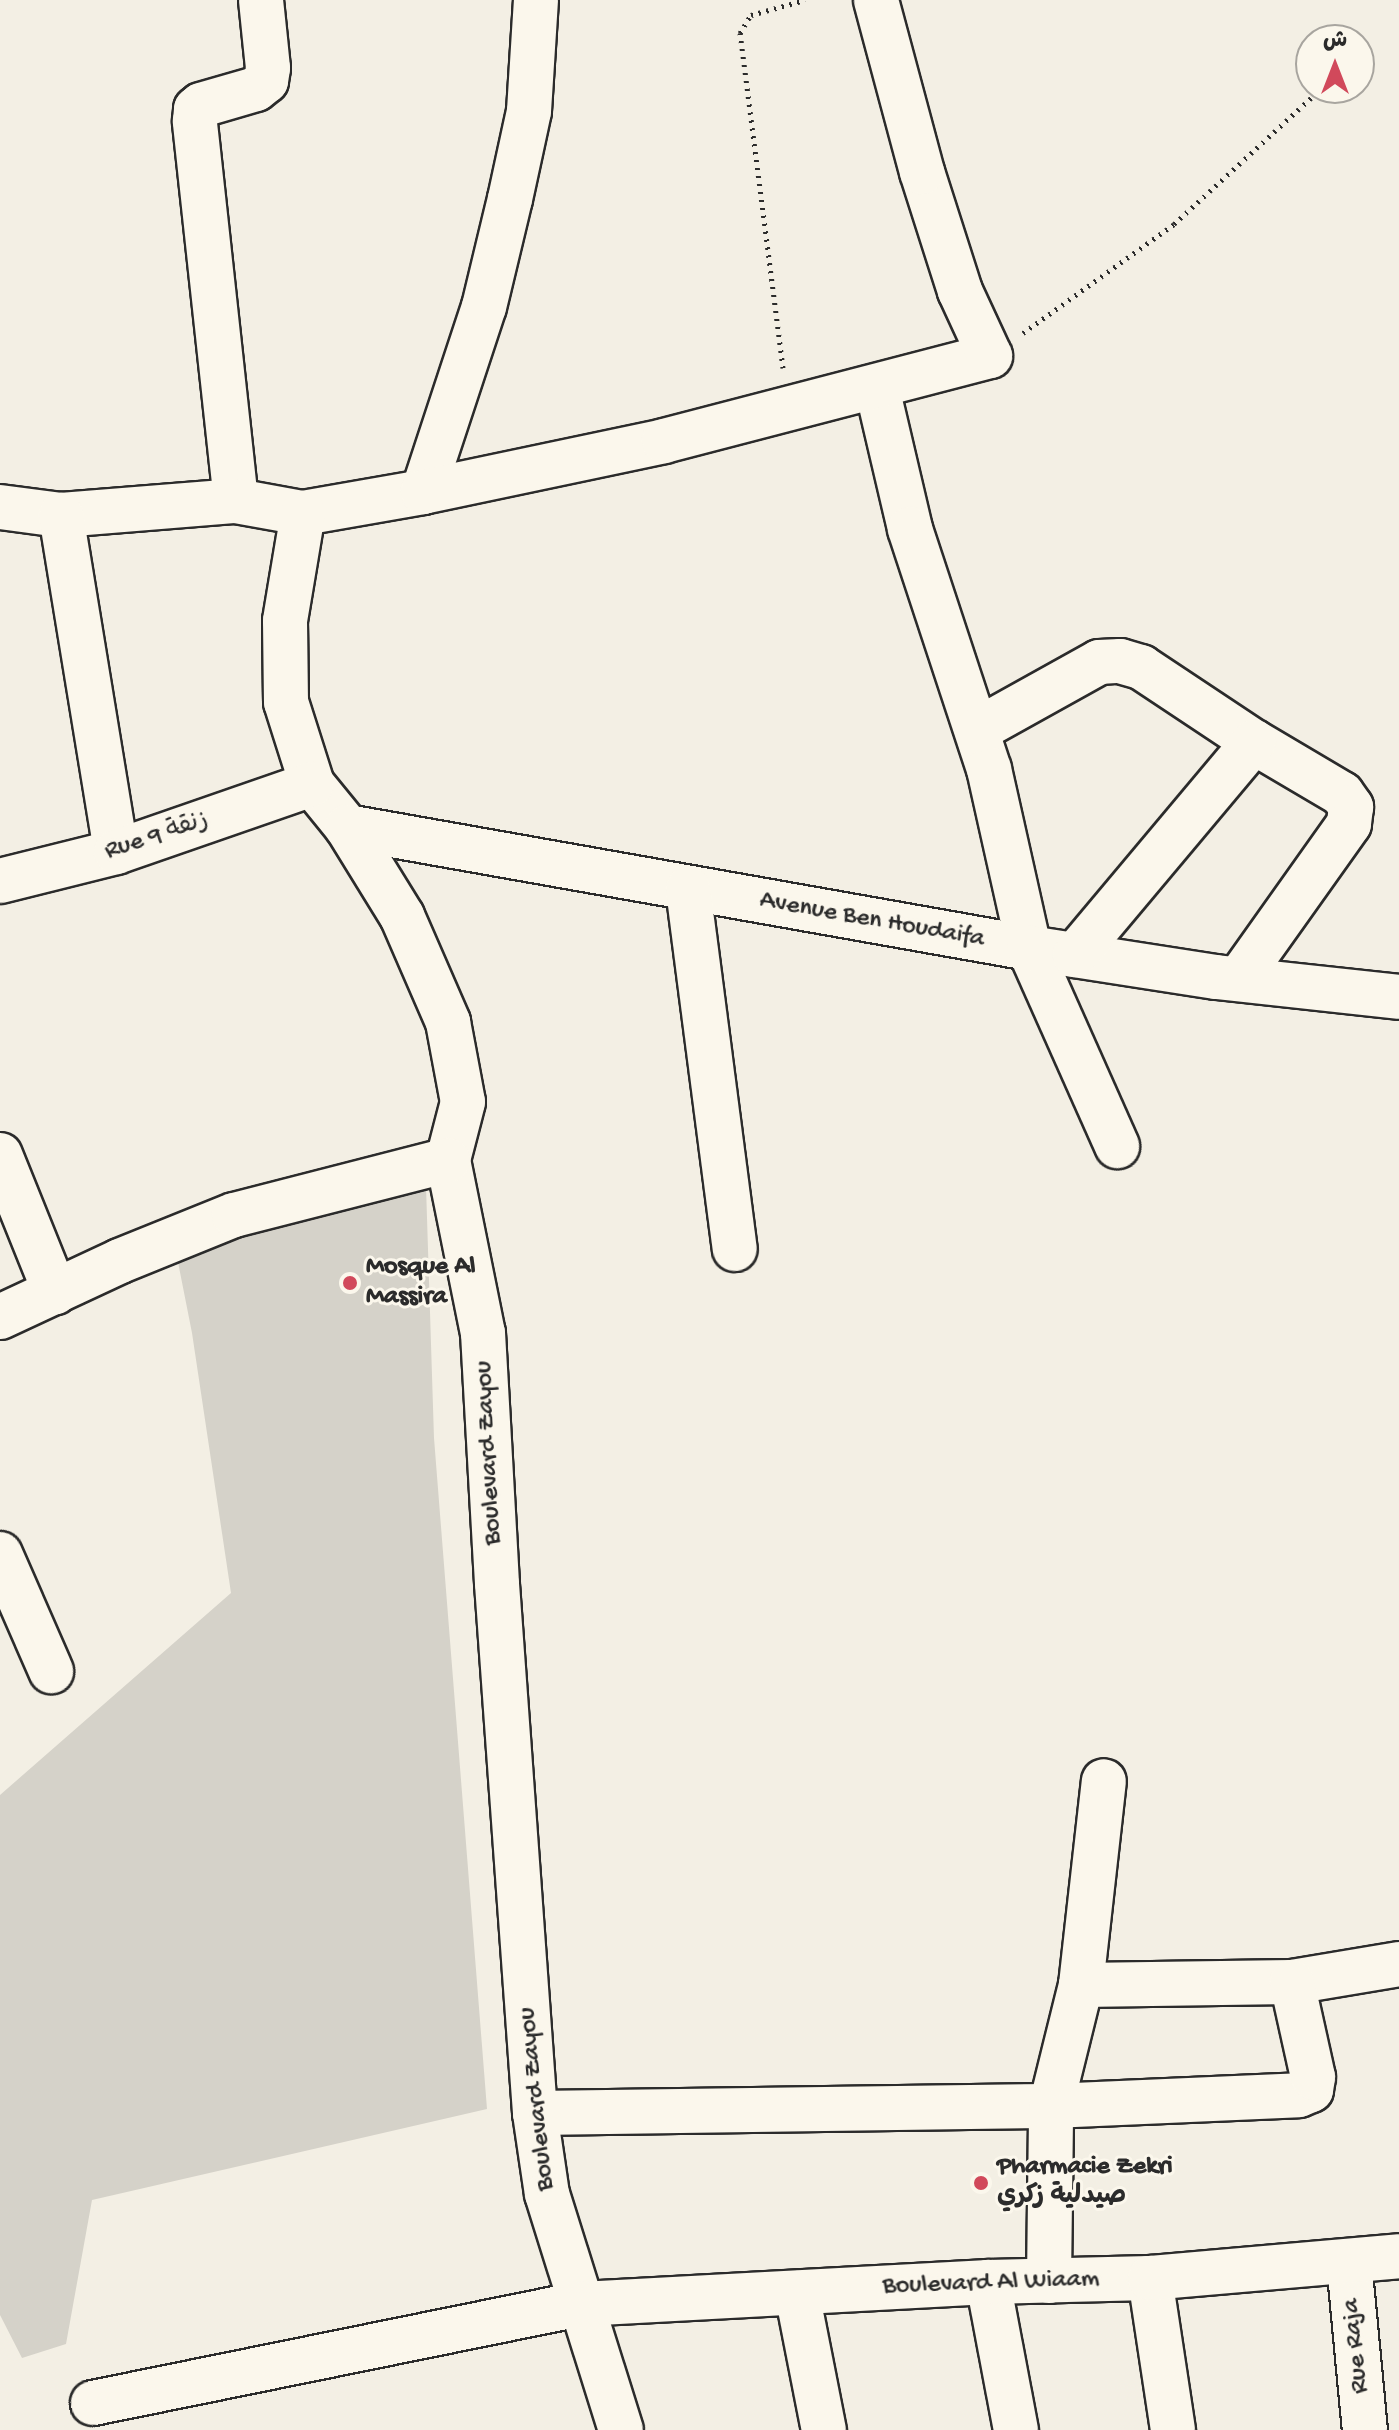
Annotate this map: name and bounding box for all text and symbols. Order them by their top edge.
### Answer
north arrow [1295,24,1375,104]
text: ش [1323,29,1347,55]
street label: Rue 9 زنقة [101,806,213,868]
street label: Avenue Ben Houdaifa [757,886,987,956]
place label: Mosque Al Massira [366,1252,475,1314]
marker: Mosque Al Massira [341,1274,359,1292]
street label: Boulevard Zayou [470,1360,510,1546]
street label: Boulevard Zayou [513,2006,563,2192]
place label: Pharmacie Zekri صيدلية زكري [997,2152,1173,2214]
marker: Pharmacie Zekri صيدلية زكري [972,2174,990,2192]
street label: Boulevard Al Wiaam [882,2265,1100,2303]
street label: Rue Raja [1336,2297,1378,2395]

